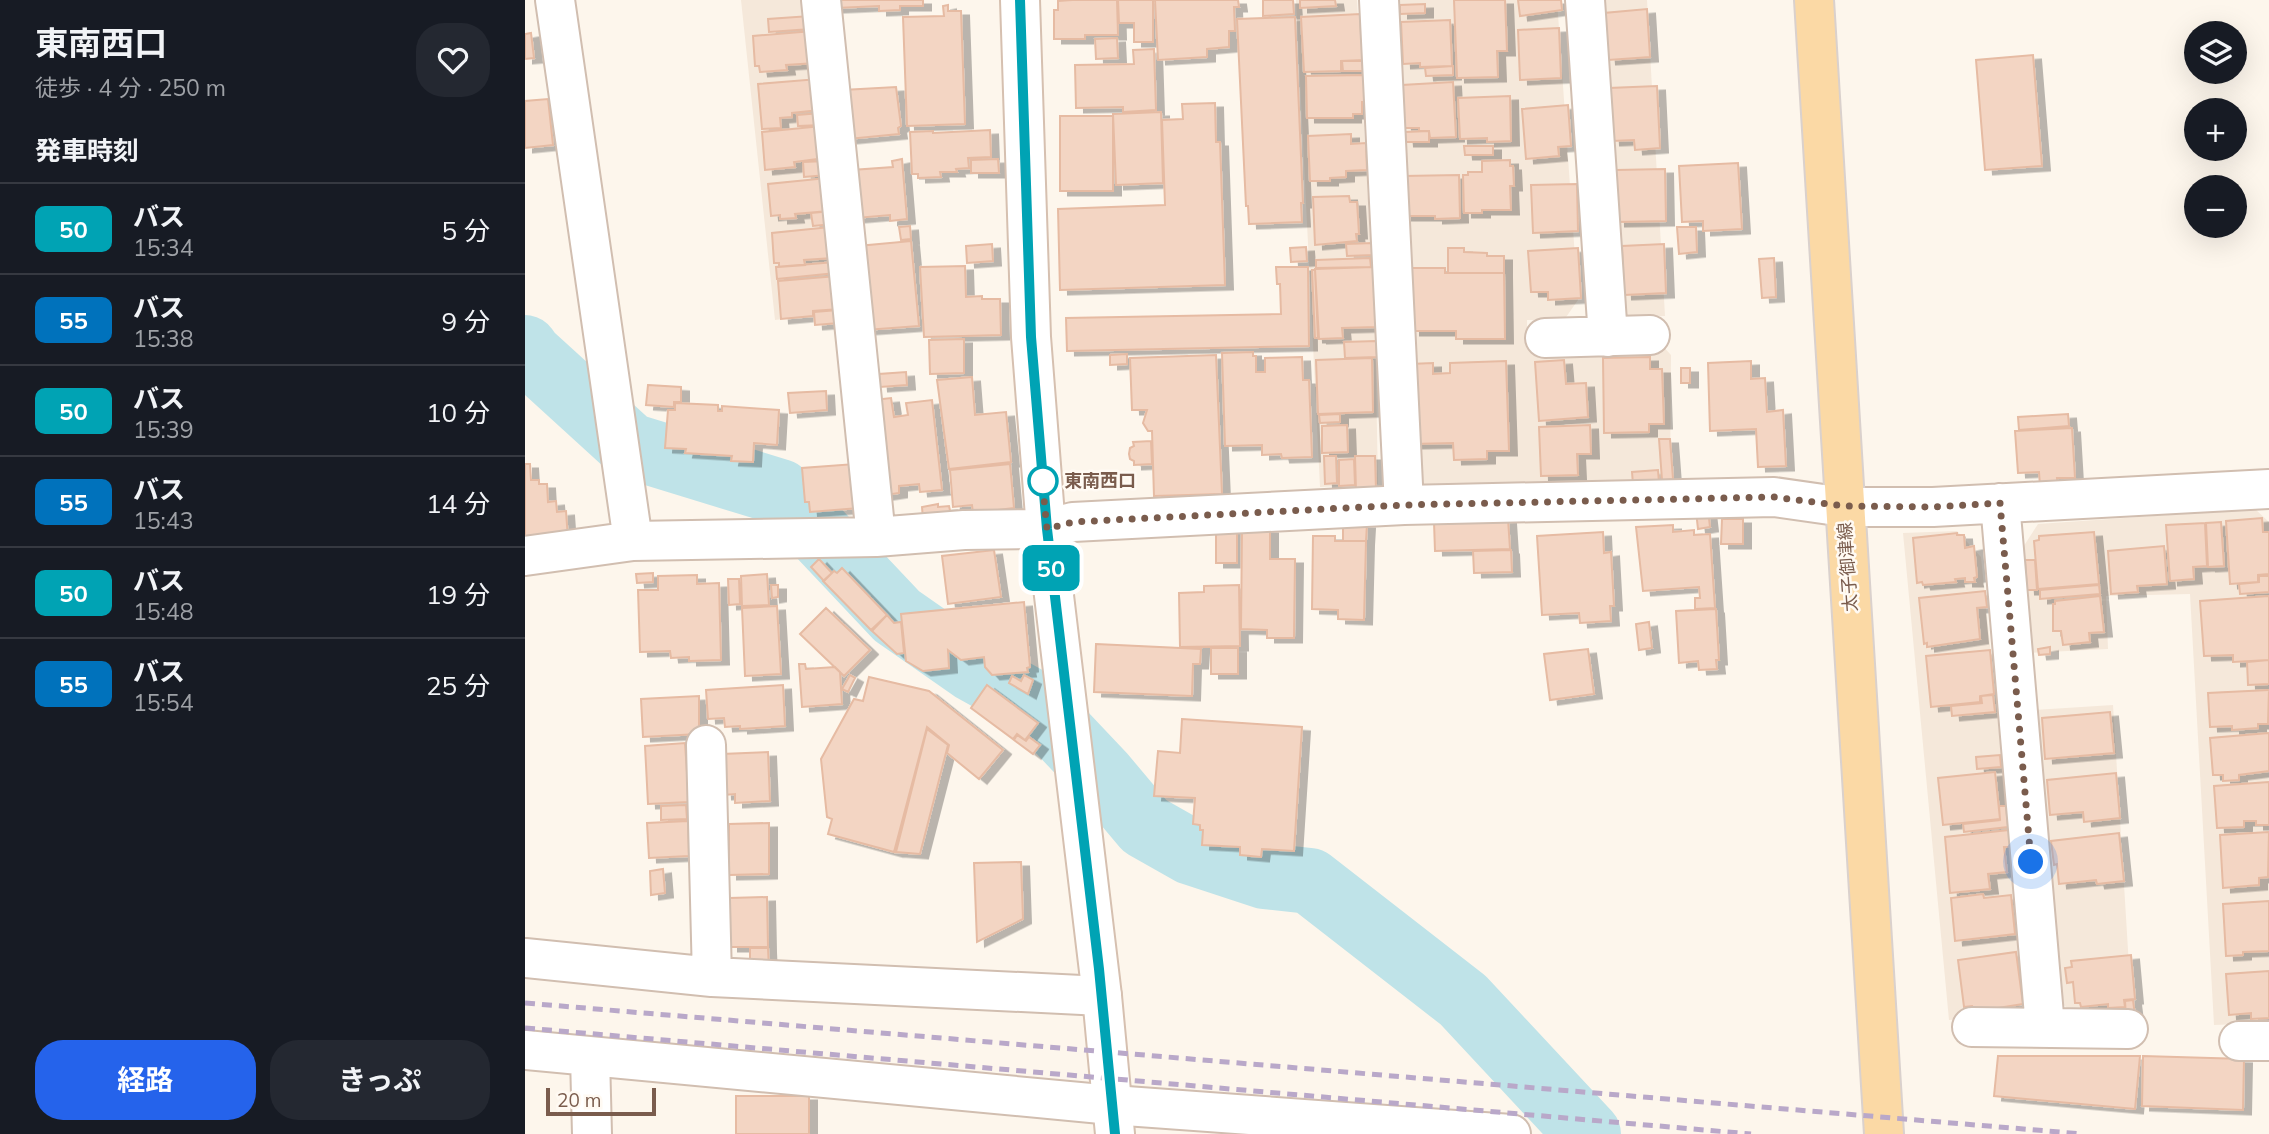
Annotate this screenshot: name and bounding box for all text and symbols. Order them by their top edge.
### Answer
map controls [2184,21,2247,238]
button: layers [2184,21,2247,84]
text: 東南西口 [35,22,167,63]
button: heart [416,23,490,97]
text: 徒歩 · 4 分 · 250 m [35,73,226,102]
button: + [2184,98,2247,161]
text: 発車時刻 [35,134,139,167]
button: − [2184,175,2247,238]
text: バス [133,200,185,233]
text: 50 [59,214,88,244]
text: 5 分 [442,214,490,247]
text: 15:34 [133,233,193,262]
text: バス [133,291,185,324]
text: 55 [59,305,88,335]
text: 9 分 [442,305,490,338]
text: 15:38 [133,324,193,353]
text: バス [133,382,185,415]
text: 50 [59,396,88,426]
text: 10 分 [426,396,490,429]
text: 15:39 [133,415,193,444]
marker: 東南西口 [1028,466,1058,496]
place label: 東南西口 [1064,469,1136,492]
text: バス [133,473,185,506]
text: 55 [59,487,88,517]
text: 14 分 [426,487,490,520]
text: 15:43 [133,506,193,535]
street label: 太子御津線 [1833,521,1862,613]
line badge: 50 [1019,545,1083,591]
text: 50 [1037,553,1065,583]
text: バス [133,564,185,597]
text: 50 [59,578,88,608]
text: 19 分 [426,578,490,611]
text: 15:48 [133,597,193,626]
text: バス [133,655,185,688]
text: 55 [59,669,88,699]
text: 25 分 [426,669,490,702]
text: 15:54 [133,688,193,717]
your location [2013,844,2048,879]
button: 経路 [35,1040,256,1120]
button: きっぷ [270,1040,490,1120]
scale bar [546,1085,656,1117]
text: 20 m [557,1088,601,1112]

